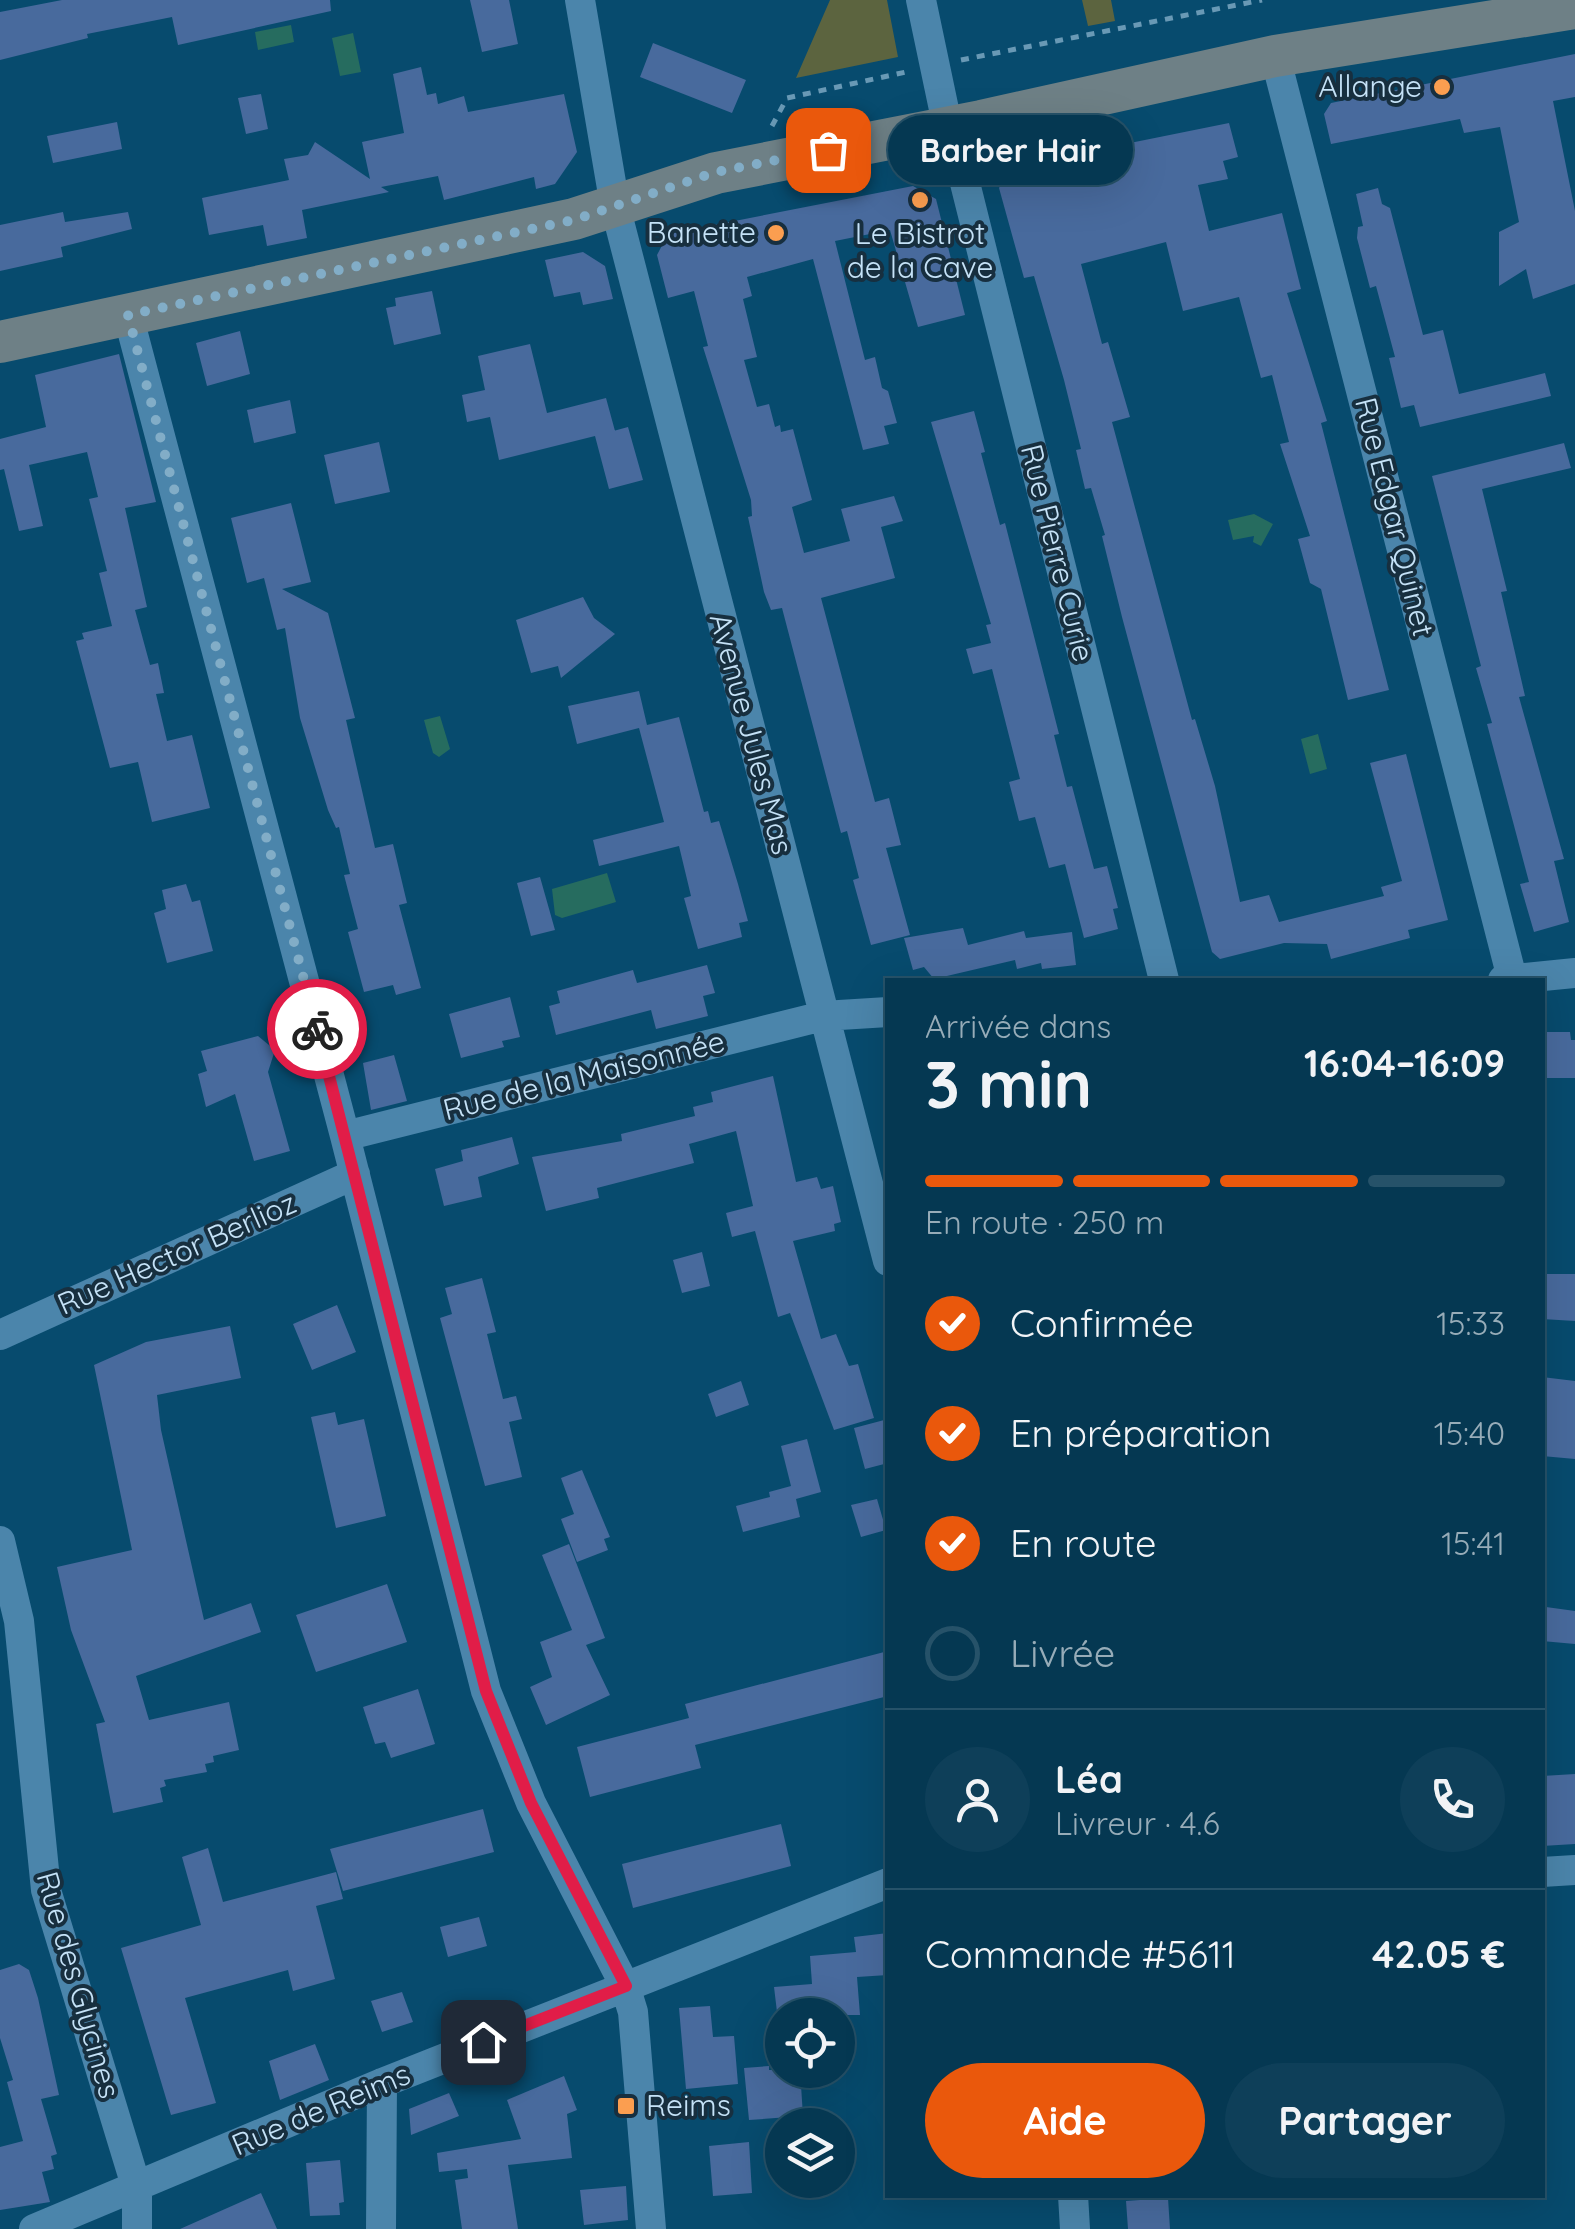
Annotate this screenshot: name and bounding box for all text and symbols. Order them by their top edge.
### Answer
place label: Allange [1318,67,1422,105]
marker: Allange [1431,76,1453,98]
pin [786,108,871,193]
callout: Barber Hair [888,115,1133,185]
icon: bag [801,123,856,178]
text: Barber Hair [920,130,1101,170]
marker: Le Bistrot de la Cave [909,189,931,211]
place label: Banette [647,213,756,251]
place label: Le Bistrot de la Cave [847,214,993,286]
marker: Banette [765,222,787,244]
street label: Rue Edgar Quinet [1347,393,1443,640]
street label: Rue Pierre Curie [1013,440,1103,665]
street label: Avenue Jules Mas [702,609,802,858]
courier [267,979,367,1079]
icon: bike [290,1002,345,1057]
text: Arrivée dans [925,1006,1111,1046]
street label: Rue de la Maisonnée [439,1022,728,1128]
text: 16:04–16:09 [1304,1039,1505,1087]
text: 3 min [925,1043,1092,1124]
street label: Rue Hector Berlioz [51,1183,302,1323]
text: En route · 250 m [925,1202,1164,1242]
icon: check [925,1296,980,1351]
text: Confirmée [1010,1299,1194,1347]
text: 15:33 [1436,1303,1505,1343]
icon: check [925,1406,980,1461]
text: En préparation [1010,1409,1271,1457]
text: 15:40 [1434,1413,1505,1453]
icon: check [925,1516,980,1571]
text: En route [1010,1519,1156,1567]
text: 15:41 [1441,1523,1505,1563]
text: Livrée [1010,1629,1115,1677]
button: person [925,1747,1030,1852]
button: phone [1400,1747,1505,1852]
text: Léa [1055,1755,1123,1803]
text: Livreur · 4.6 [1055,1803,1220,1843]
street label: Rue des Glycines [28,1867,129,2102]
text: Commande #5611 [925,1930,1236,1978]
text: 42.05 € [1372,1930,1505,1978]
map controls [765,1998,855,2198]
button: locate [765,1998,855,2088]
pin [441,2000,526,2085]
icon: home [456,2015,511,2070]
street label: Rue de Reims [226,2054,416,2164]
button: Aide [925,2063,1205,2178]
button: Partager [1225,2063,1505,2178]
place label: Reims [646,2086,731,2124]
marker: Reims [615,2095,637,2117]
button: layers [765,2108,855,2198]

